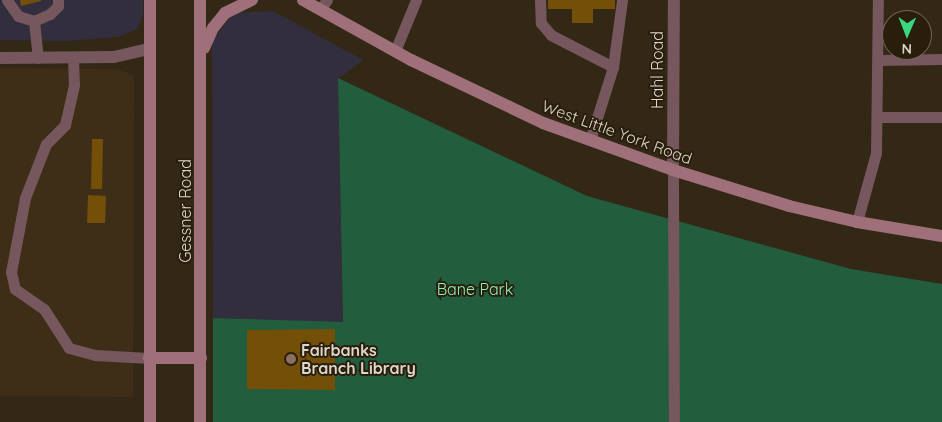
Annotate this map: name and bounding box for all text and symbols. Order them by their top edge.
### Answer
north arrow [882,10,932,60]
street label: Hahl Road [647,31,667,109]
text: N [901,40,912,58]
street label: West Little York Road [539,96,695,168]
street label: Gessner Road [175,159,195,263]
park label: Bane Park [437,279,513,299]
place label: Fairbanks Branch Library [301,340,416,378]
marker: Fairbanks Branch Library [285,353,297,365]

